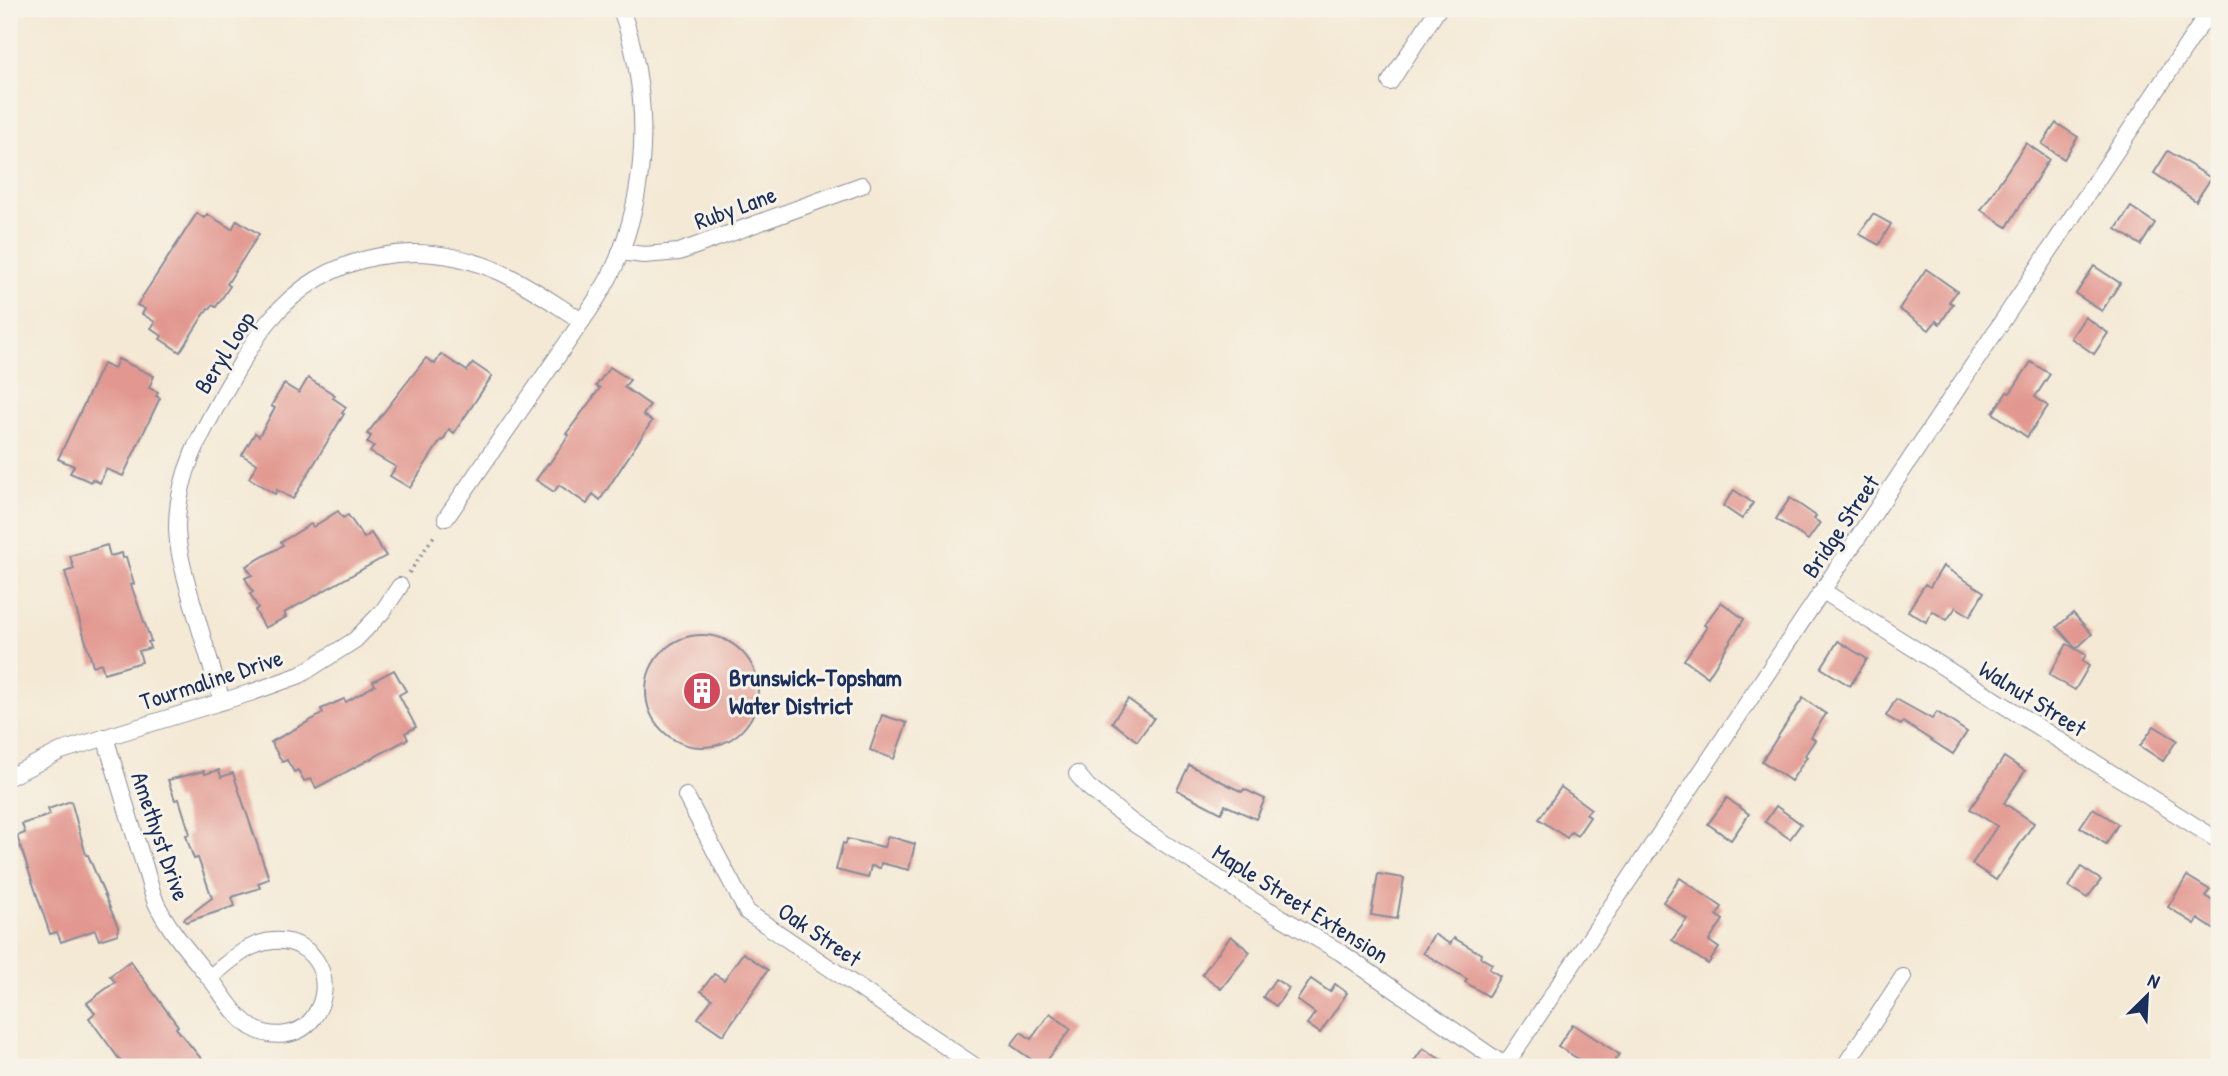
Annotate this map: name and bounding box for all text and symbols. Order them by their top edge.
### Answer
street label: Ruby Lane [690,177,781,237]
street label: Beryl Loop [186,305,262,399]
street label: Bridge Street [1794,468,1887,584]
street label: Tourmaline Drive [136,641,287,717]
street label: Walnut Street [1973,652,2093,744]
place label: Brunswick-Topsham Water District [729,661,902,721]
building icon: Brunswick-Topsham Water District [681,670,723,712]
street label: Amethyst Drive [124,767,198,905]
street label: Maple Street Extension [1207,836,1395,970]
street label: Oak Street [772,894,869,974]
north arrow [2112,960,2182,1030]
text: N [2144,967,2164,994]

